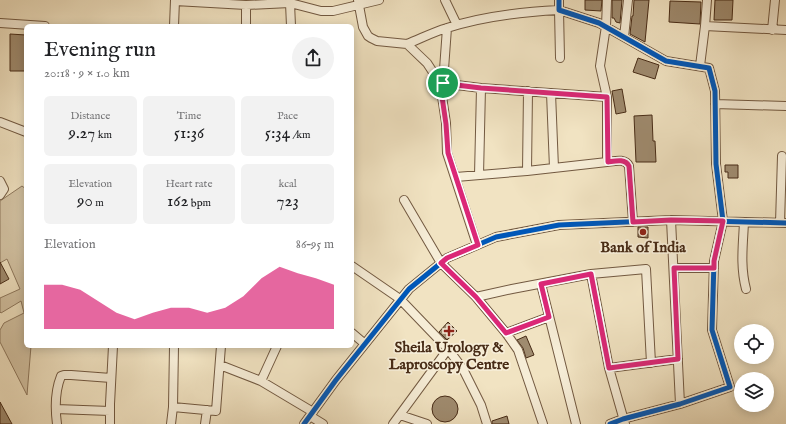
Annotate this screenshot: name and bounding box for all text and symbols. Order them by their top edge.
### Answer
text: Evening run [44,36,156,64]
button: share [292,37,334,79]
text: 20:18 · 9 × 1.0 km [44,65,130,82]
pin [426,66,460,100]
icon: arrive [432,72,454,94]
text: Distance [70,109,110,123]
text: Time [177,109,201,123]
text: Pace [277,109,298,123]
text: 9.27 [69,123,95,144]
text: 51:36 [174,123,204,144]
text: 5:34 [265,123,290,144]
text: km [95,128,112,142]
text: /km [290,128,311,142]
text: Elevation [69,177,112,191]
text: Heart rate [166,177,212,191]
text: kcal [278,177,297,191]
text: 90 [77,191,93,212]
text: 162 [167,191,188,212]
text: 723 [277,191,299,212]
text: m [93,196,104,210]
text: bpm [188,196,211,210]
marker: Bank of India [638,227,648,237]
text: Elevation [44,236,96,253]
text: 86–95 m [296,236,334,253]
place label: Bank of India [600,238,686,257]
map controls [734,324,774,412]
button: locate [734,324,774,364]
marker: Sheila Urology & Laproscopy Centre [443,325,455,337]
place label: Sheila Urology & Laproscopy Centre [389,338,509,374]
button: layers [734,372,774,412]

